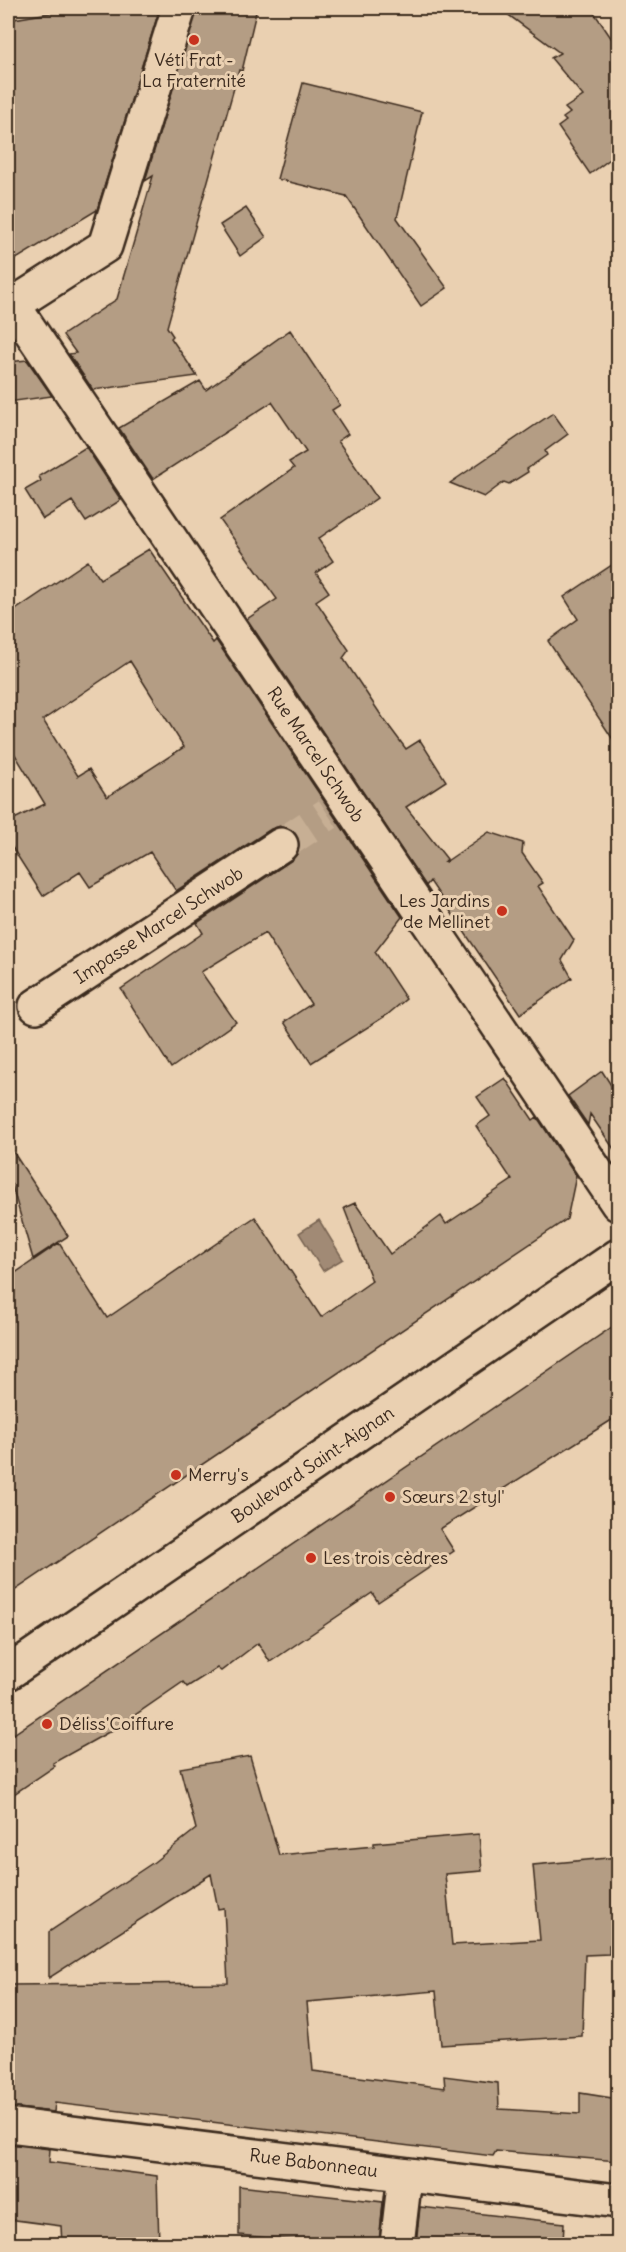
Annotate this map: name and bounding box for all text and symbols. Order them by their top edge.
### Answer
marker: Véti Frat - La Fraternité [187,33,201,47]
place label: Véti Frat - La Fraternité [142,48,246,92]
street label: Rue Marcel Schwob [262,682,370,827]
street label: Impasse Marcel Schwob [70,861,247,989]
place label: Les Jardins de Mellinet [399,889,490,933]
marker: Les Jardins de Mellinet [495,904,509,918]
street label: Boulevard Saint-Aignan [227,1401,398,1528]
place label: Merry's [188,1463,249,1486]
marker: Merry's [169,1468,183,1482]
place label: Sœurs 2 styl' [402,1485,505,1508]
marker: Sœurs 2 styl' [383,1490,397,1504]
place label: Les trois cèdres [323,1546,448,1569]
marker: Les trois cèdres [304,1551,318,1565]
place label: Déliss'Coiffure [59,1712,174,1735]
marker: Déliss'Coiffure [40,1717,54,1731]
street label: Rue Babonneau [248,2143,379,2182]

